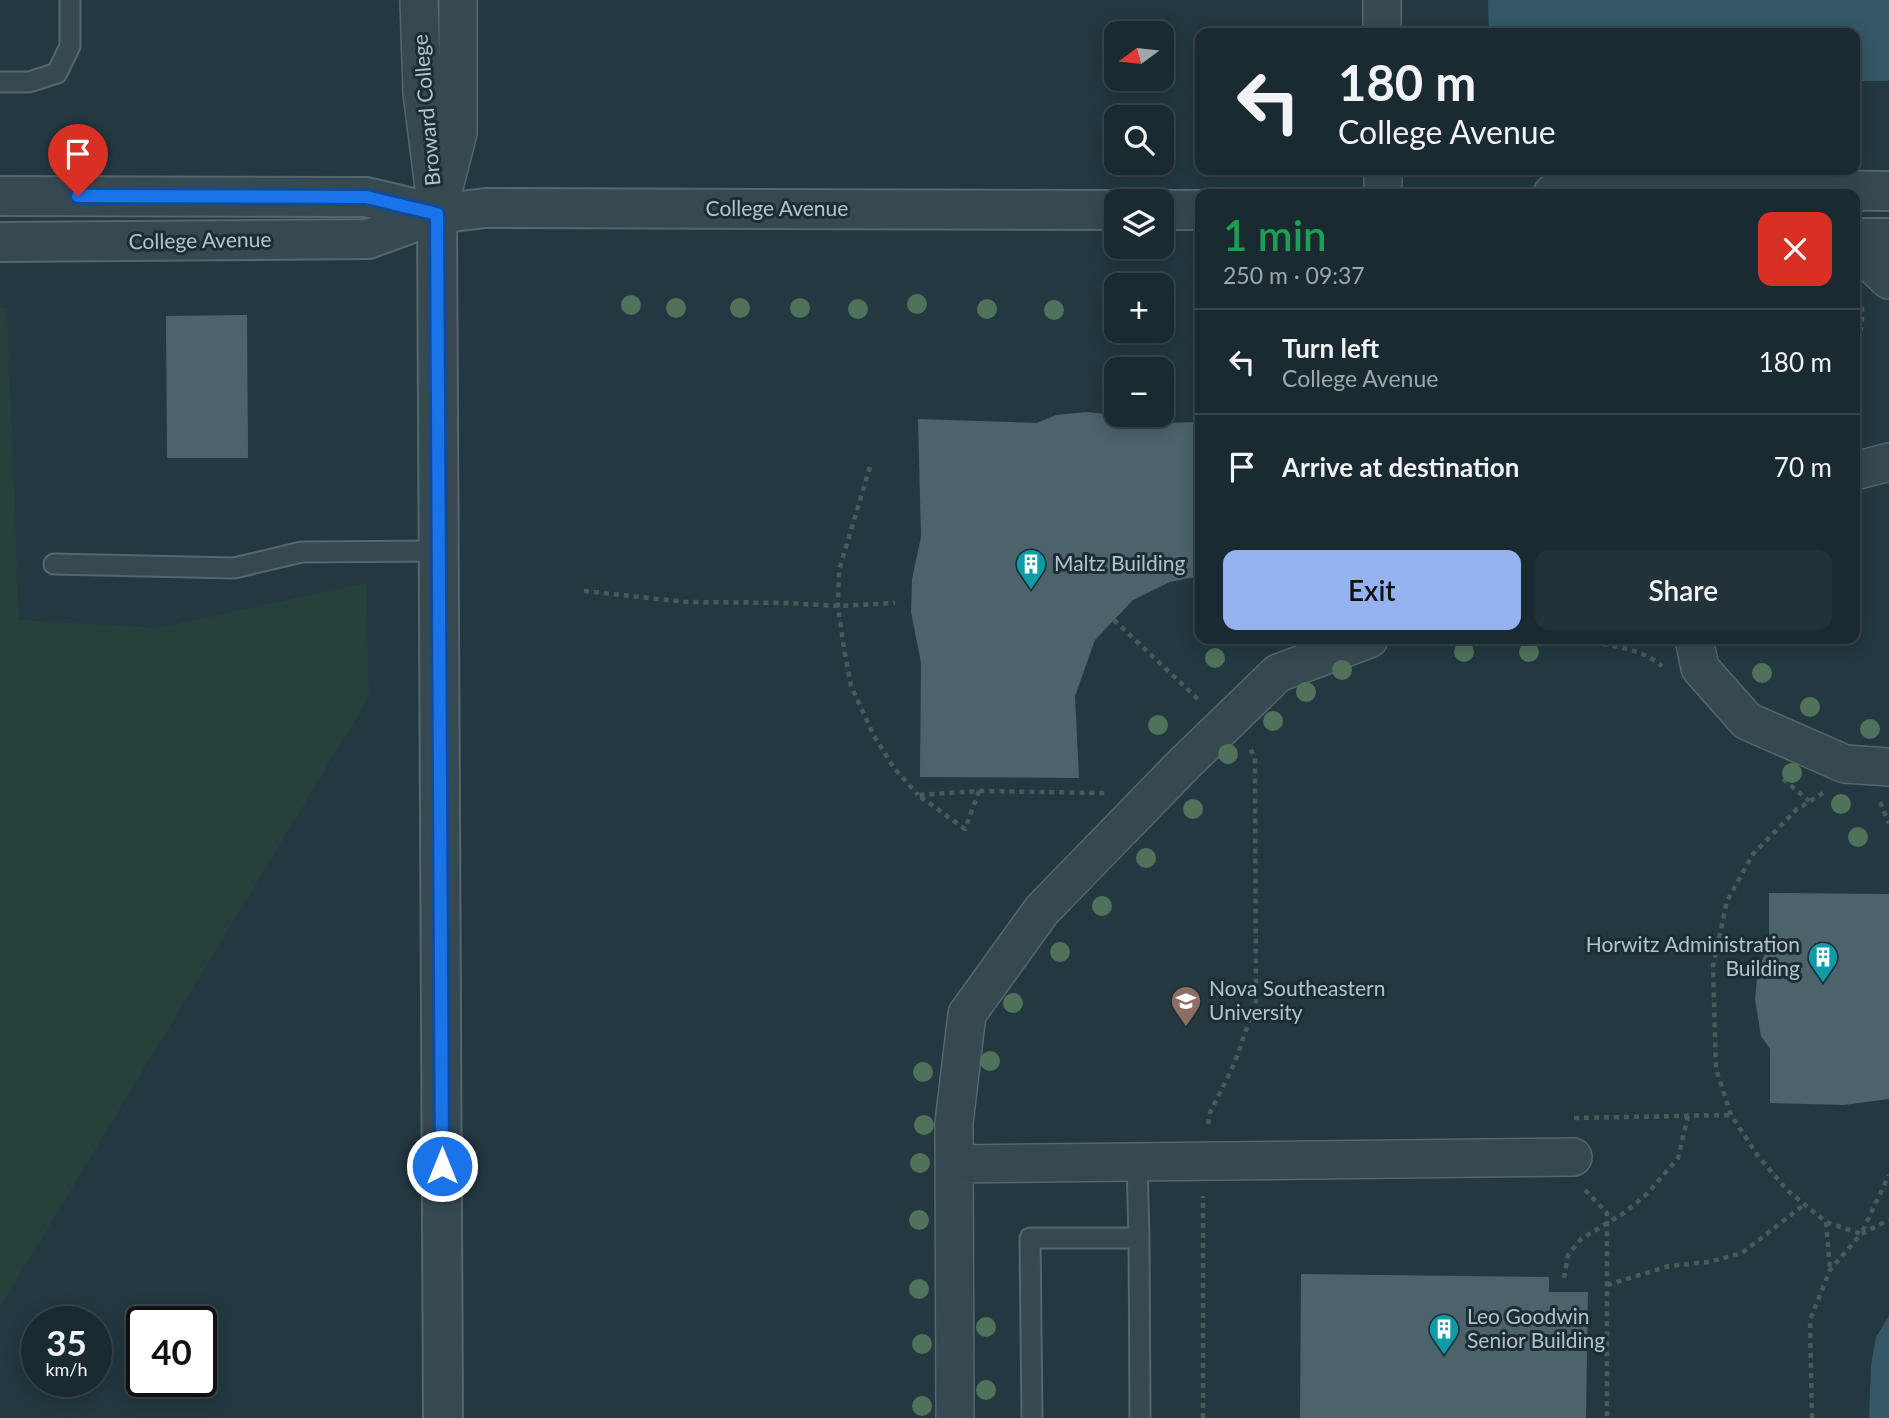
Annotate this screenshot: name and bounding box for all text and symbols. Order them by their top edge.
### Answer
north arrow [1104,21,1174,91]
map controls [1104,21,1174,427]
street label: Broward College [406,33,445,187]
text: 180 m [1338,53,1476,111]
icon: left [1223,56,1314,147]
button: search [1104,105,1174,175]
text: College Avenue [1338,112,1556,151]
pin [48,124,108,196]
icon: arrive [59,135,97,173]
button: layers [1104,189,1174,259]
street label: College Avenue [706,195,848,220]
text: 1 min [1223,210,1327,260]
button: close [1758,212,1832,286]
street label: College Avenue [128,226,272,253]
text: 250 m · 09:37 [1223,261,1365,289]
button: + [1104,273,1174,343]
text: Turn left [1282,332,1379,364]
icon: left [1223,343,1261,381]
text: 180 m [1759,346,1832,378]
button: − [1104,357,1174,427]
text: College Avenue [1282,364,1438,392]
icon: arrive [1223,448,1261,486]
text: Arrive at destination [1282,451,1519,483]
text: 70 m [1774,451,1832,483]
building icon: Maltz Building [1014,547,1048,591]
place label: Maltz Building [1054,550,1186,575]
button: Exit [1223,550,1521,630]
button: Share [1535,550,1832,630]
place label: Horwitz Administration Building [1586,931,1800,980]
building icon: Horwitz Administration Building [1806,940,1840,984]
place label: Nova Southeastern University [1209,975,1385,1024]
school or university icon: Nova Southeastern University [1169,984,1203,1028]
position arrow [405,1129,479,1203]
place label: Leo Goodwin Senior Building [1467,1303,1605,1352]
speed limit sign: 40 [126,1306,217,1397]
building icon: Leo Goodwin Senior Building [1427,1312,1461,1356]
text: 35 [46,1321,87,1363]
text: km/h [45,1358,88,1380]

